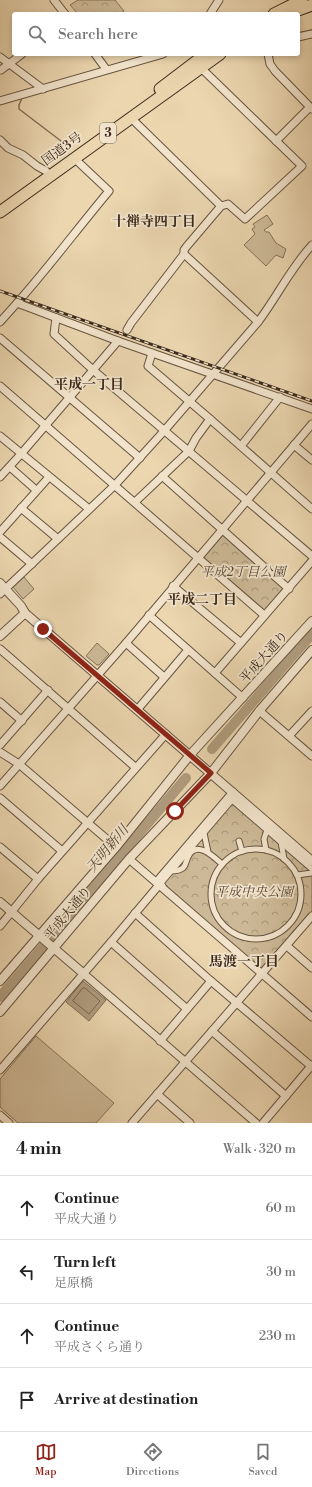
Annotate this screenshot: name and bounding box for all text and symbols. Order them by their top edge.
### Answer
search box [12,12,300,56]
icon: search [26,23,48,45]
text: Search here [58,25,138,44]
road number: 3 [100,123,116,143]
street label: 国道3号 [39,129,85,169]
district label: 十禅寺四丁目 [112,213,196,231]
district label: 平成一丁目 [54,376,124,394]
park label: 平成2丁目公園 [201,564,287,580]
district label: 平成二丁目 [167,591,237,609]
route end [34,620,52,638]
street label: 平成大通り [236,627,292,687]
route start [166,802,184,820]
water label: 天明新川 [83,820,134,876]
street label: 平成大通り [41,883,95,943]
park label: 平成中央公園 [215,884,295,900]
district label: 馬渡一丁目 [209,953,279,971]
text: 4 min [16,1138,61,1160]
text: Walk · 320 m [223,1141,296,1157]
text: Continue [54,1189,119,1208]
icon: ahead [16,1197,38,1219]
text: 60 m [265,1200,296,1216]
text: 平成大通り [54,1211,119,1227]
text: Turn left [54,1253,116,1272]
icon: left [16,1261,38,1283]
text: 30 m [266,1264,296,1280]
text: 足原橋 [54,1275,93,1291]
text: Continue [54,1317,119,1336]
icon: ahead [16,1325,38,1347]
text: 230 m [259,1328,296,1344]
text: 平成さくら通り [54,1339,145,1355]
icon: arrive [16,1389,38,1411]
text: Arrive at destination [54,1390,198,1409]
tab: Map [35,1441,57,1479]
tab: Directions [126,1441,179,1479]
tab: Saved [248,1441,277,1479]

